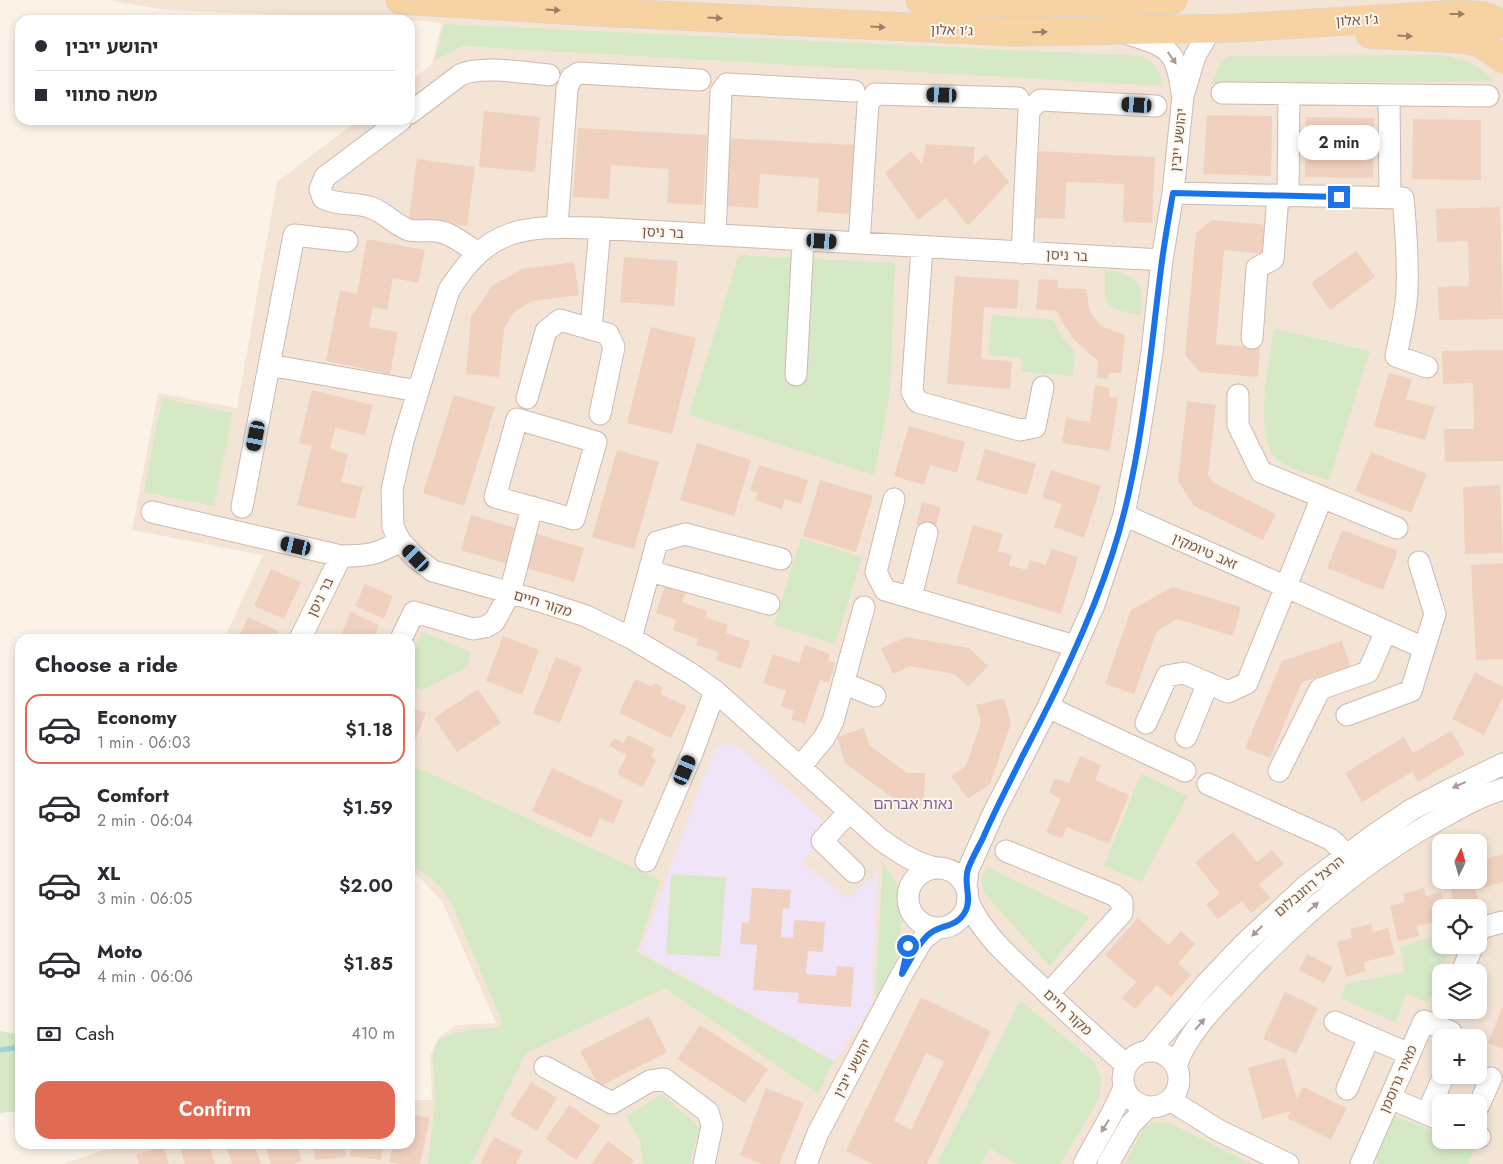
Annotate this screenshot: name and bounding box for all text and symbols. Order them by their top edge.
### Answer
one-way arrow [546,6,562,14]
street label: ג'ו אלון [1335,9,1379,31]
one-way arrow [1450,10,1466,18]
one-way arrow [708,15,724,23]
street label: ג'ו אלון [930,19,974,41]
one-way arrow [870,23,886,31]
one-way arrow [1032,27,1048,35]
one-way arrow [1397,32,1413,40]
text: יהושע ייבין [65,33,158,60]
one-way arrow [1167,51,1177,65]
text: משה סתווי [65,81,157,108]
car [926,87,957,103]
car [1121,97,1152,113]
street label: יהושע ייבין [1165,107,1191,173]
callout: 2 min [1298,124,1380,160]
text: 2 min [1318,131,1360,154]
route end [1328,186,1350,208]
street label: בר ניסן [642,221,684,243]
car [806,233,837,249]
street label: בר ניסן [1046,244,1088,266]
car [245,420,266,452]
street label: זאב טיומקין [1169,528,1241,574]
car [279,535,312,557]
car [400,542,431,574]
street label: בר ניסן [302,574,338,620]
street label: מקור חיים [511,585,575,621]
text: Choose a ride [35,648,178,680]
text: Economy [97,704,177,731]
icon: car [37,707,82,752]
text: $1.18 [345,716,393,743]
text: 1 min · 06:03 [97,731,190,754]
car [672,753,697,787]
text: Comfort [97,782,169,809]
one-way arrow [1452,782,1466,790]
icon: car [37,785,82,830]
district label: נאות אברהם [873,793,953,815]
text: $1.59 [342,794,393,821]
text: 2 min · 06:04 [97,809,193,832]
north arrow [1432,834,1488,889]
map controls [1432,834,1487,1149]
street label: הרצל רוזנבלום [1270,851,1348,921]
text: XL [97,860,120,887]
icon: car [37,863,82,908]
text: $2.00 [339,872,393,899]
text: 3 min · 06:05 [97,887,192,910]
button: locate [1432,899,1487,954]
one-way arrow [1307,902,1320,913]
one-way arrow [1252,925,1264,937]
route start [897,935,919,957]
text: Moto [97,938,142,965]
icon: car [37,941,82,986]
text: $1.85 [343,950,393,977]
button: layers [1432,964,1487,1019]
text: 4 min · 06:06 [97,965,193,988]
street label: מקור חיים [1039,984,1097,1040]
one-way arrow [1195,1018,1206,1031]
icon: cash [35,1020,63,1048]
text: Cash [75,1020,115,1047]
text: 410 m [352,1022,395,1045]
button: + [1432,1029,1487,1084]
street label: יהושע ייבין [828,1035,876,1101]
street label: מאיר גרוסמן [1374,1042,1422,1116]
button: Confirm [35,1081,395,1139]
button: − [1432,1094,1487,1149]
one-way arrow [1100,1119,1109,1133]

